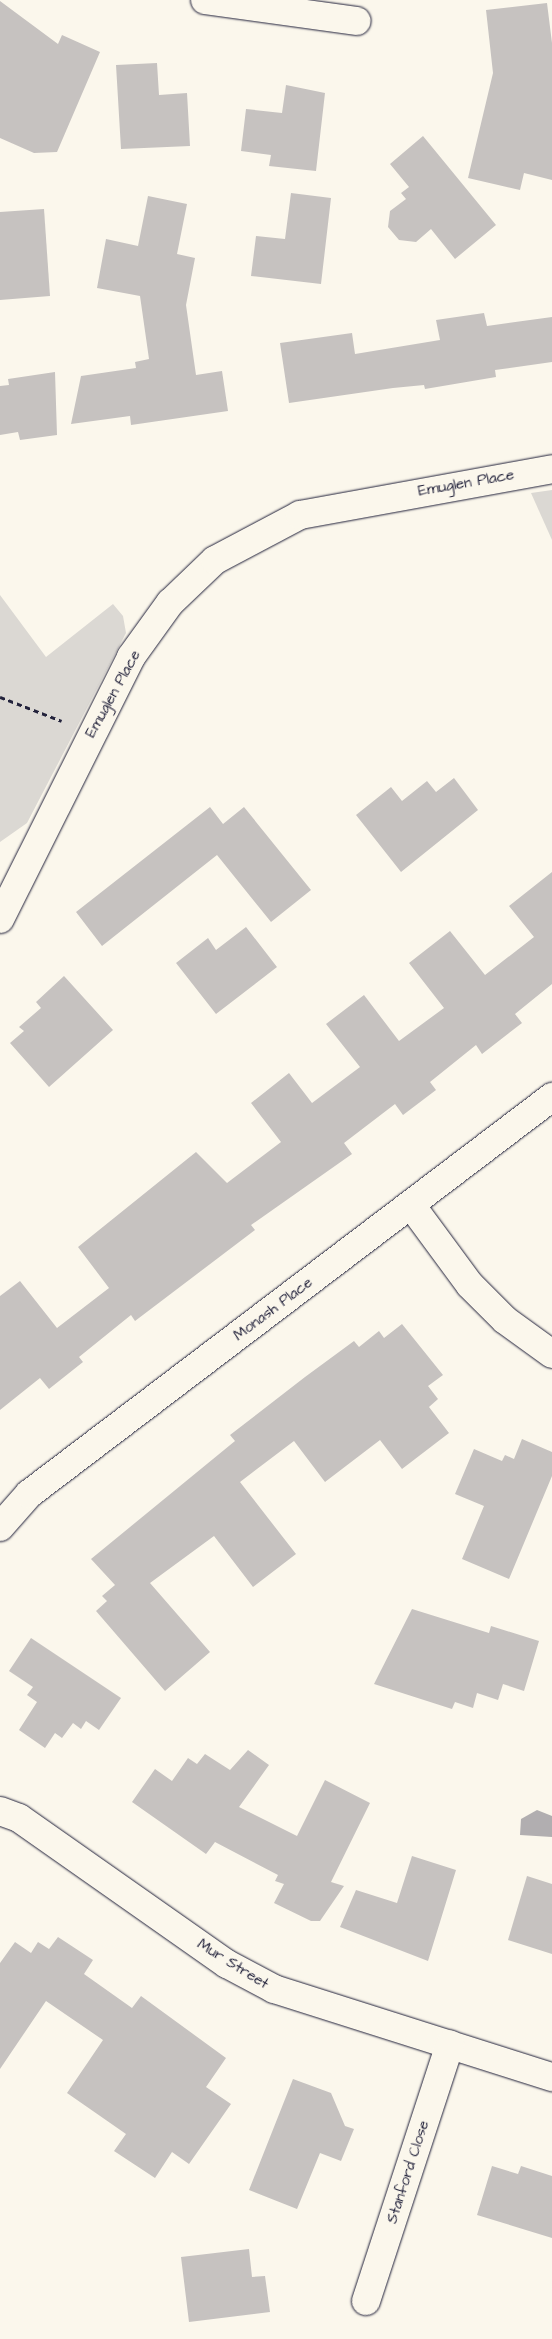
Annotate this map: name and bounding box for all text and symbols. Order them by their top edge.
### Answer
street label: Emuglen Place [417,466,515,500]
street label: Emuglen Place [82,647,144,741]
street label: Monash Place [230,1273,316,1345]
street label: Mur Street [194,1935,272,1993]
street label: Stanford Close [383,2118,433,2226]

